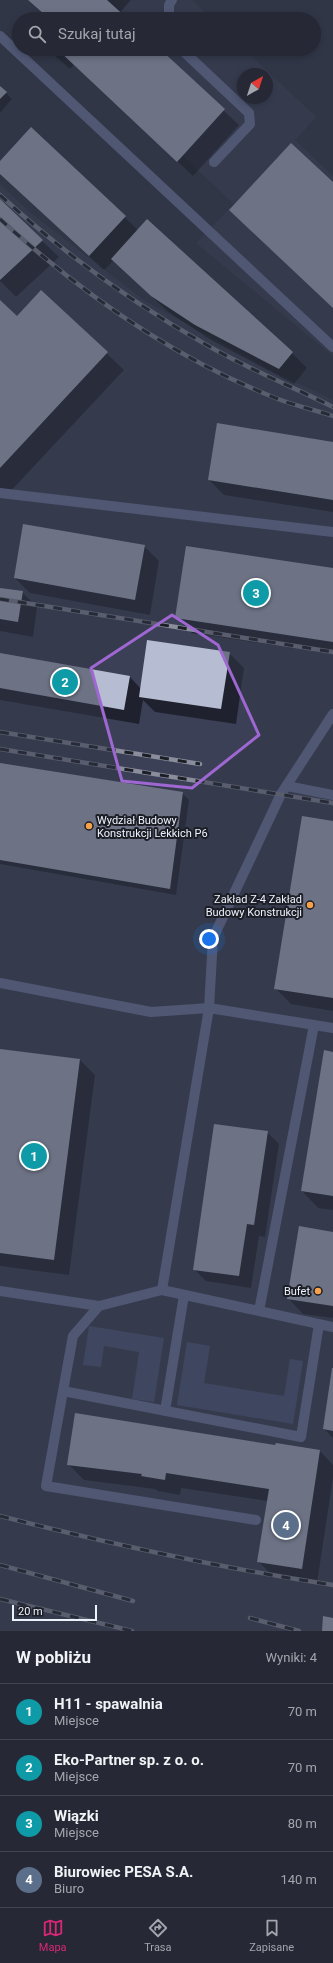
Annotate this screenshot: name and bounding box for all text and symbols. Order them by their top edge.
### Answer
search box [12,12,321,56]
icon: search [26,23,48,45]
text: Szukaj tutaj [58,25,136,43]
north arrow [237,68,273,104]
pin: 3 [243,578,269,608]
pin: 2 [52,667,78,697]
place label: Wydział Budowy Konstrukcji Lekkich P6 [97,814,208,840]
marker: Wydział Budowy Konstrukcji Lekkich P6 [84,821,94,831]
place label: Zakład Z-4 Zakład Budowy Konstrukcji [206,893,302,919]
marker: Zakład Z-4 Zakład Budowy Konstrukcji [305,900,315,910]
your location [199,929,219,949]
pin: 1 [21,1141,47,1171]
place label: Bufet [284,1285,310,1298]
marker: Bufet [313,1286,323,1296]
pin: 4 [273,1510,299,1540]
scale bar [12,1603,97,1622]
text: 20 m [18,1605,43,1618]
text: W pobliżu [16,1647,91,1667]
text: Wyniki: 4 [266,1650,317,1665]
text: H11 - spawalnia [54,1695,163,1713]
text: 1 [25,1704,33,1719]
text: 70 m [288,1704,317,1719]
text: Miejsce [54,1713,99,1728]
text: Eko-Partner sp. z o. o. [54,1751,204,1769]
text: 2 [25,1760,33,1775]
text: 70 m [288,1760,317,1775]
text: Miejsce [54,1769,99,1784]
text: Wiązki [54,1807,99,1825]
text: 3 [25,1816,33,1831]
text: 80 m [288,1816,317,1831]
text: Miejsce [54,1825,99,1840]
text: Biurowiec PESA S.A. [54,1863,193,1881]
text: 4 [25,1872,33,1887]
text: 140 m [280,1872,317,1887]
text: Biuro [54,1881,84,1896]
tab: Mapa [39,1917,67,1954]
tab: Trasa [144,1917,172,1954]
tab: Zapisane [249,1917,294,1954]

